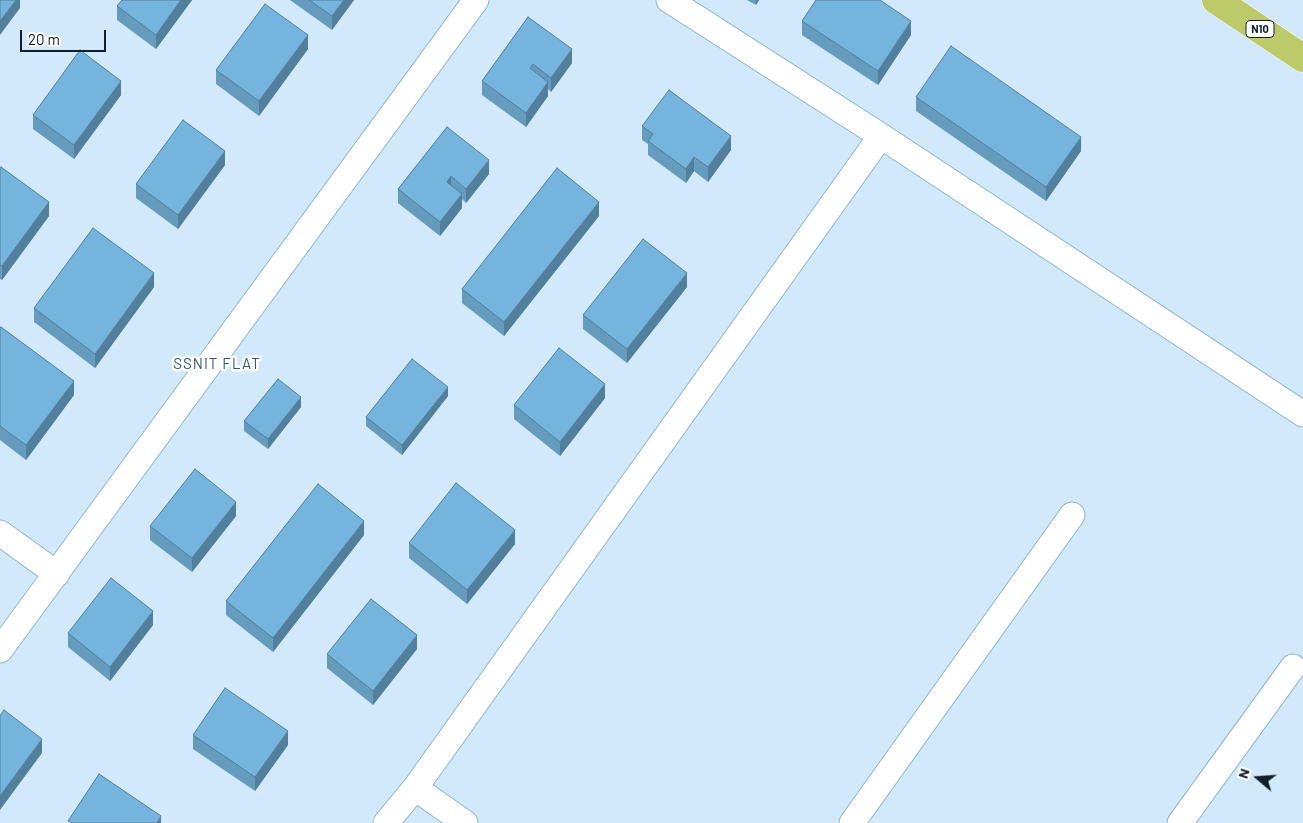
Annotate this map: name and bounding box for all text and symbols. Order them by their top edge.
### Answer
scale bar [22,20,109,52]
road number: N10 [1246,20,1274,38]
text: 20 m [28,30,60,48]
district label: SSNIT FLAT [172,355,262,373]
north arrow [1233,753,1283,803]
text: N [1234,766,1253,780]

